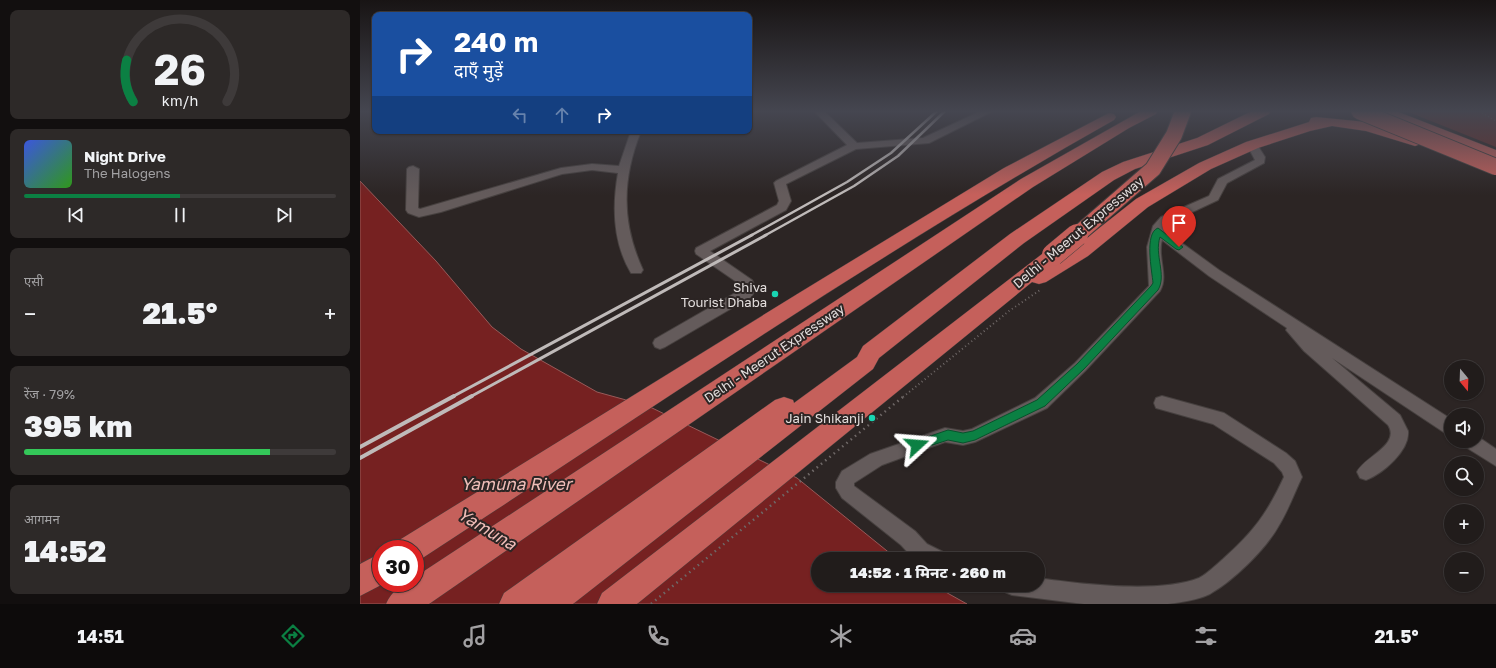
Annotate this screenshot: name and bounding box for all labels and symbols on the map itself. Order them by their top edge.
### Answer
street label: Delhi - Meerut Expressway [1010,172,1147,291]
pin [1162,206,1196,247]
place label: Shiva Tourist Dhaba [681,279,767,310]
marker: Shiva Tourist Dhaba [770,289,780,299]
street label: Delhi - Meerut Expressway [701,300,848,406]
north arrow [1444,360,1484,400]
place label: Jain Shikanji [785,410,864,426]
marker: Jain Shikanji [867,413,877,423]
position arrow [896,424,938,466]
water label: Yamuna River [461,473,574,494]
water label: Yamuna [454,503,522,555]
speed limit sign: 30 [372,540,424,592]

